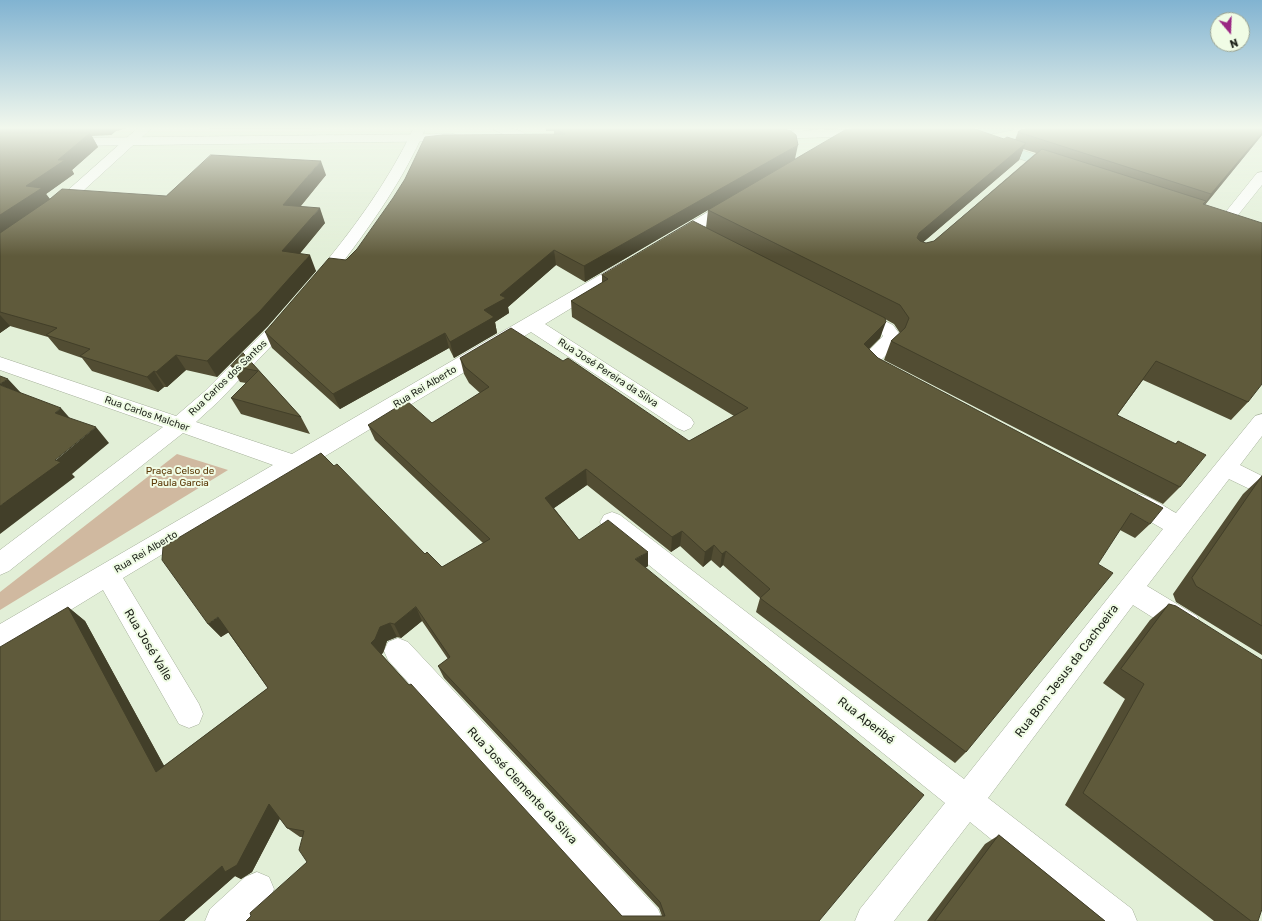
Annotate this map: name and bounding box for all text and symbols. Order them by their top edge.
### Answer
north arrow [1210,12,1250,52]
text: N [1228,35,1240,50]
street label: Rua José Pereira da Silva [556,336,660,410]
street label: Rua Carlos dos Santos [186,338,270,418]
street label: Rua Rei Alberto [391,363,459,411]
street label: Rua Carlos Malcher [103,394,191,434]
park label: Praça Celso de Paula Garcia [146,465,214,488]
street label: Rua Rei Alberto [112,528,180,576]
street label: Rua Bom Jesus da Cachoeira [1012,602,1122,740]
street label: Rua José Valle [121,606,175,684]
street label: Rua Aperibé [835,694,897,748]
street label: Rua José Clemente da Silva [464,725,580,847]

